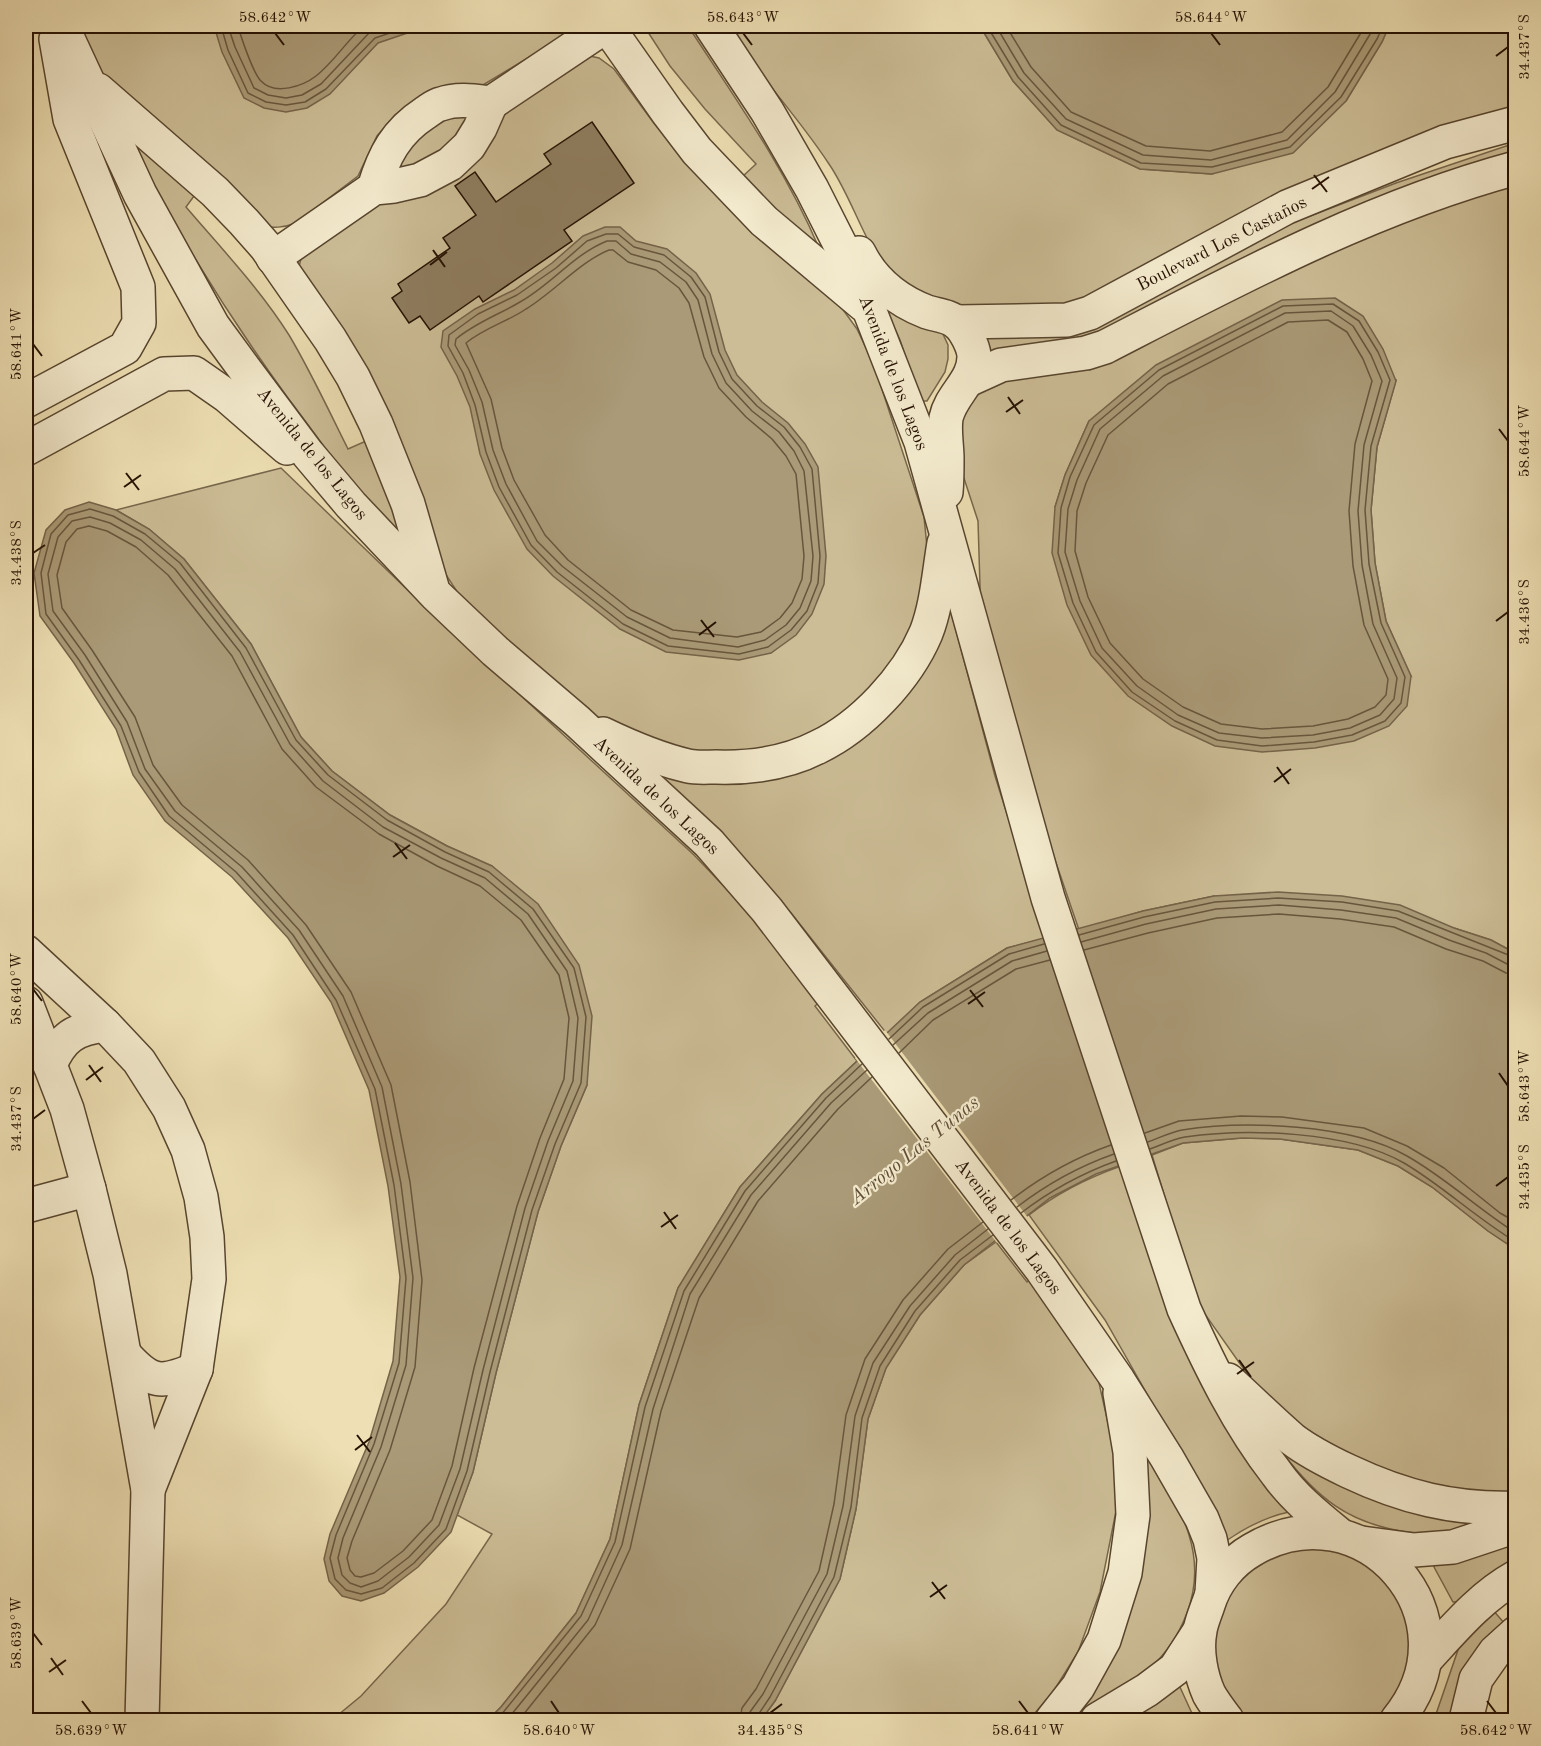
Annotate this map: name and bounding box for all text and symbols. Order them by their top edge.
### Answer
text: 58.642°W [239,11,311,26]
text: 58.643°W [707,11,779,26]
text: 58.644°W [1175,11,1247,26]
text: 34.437°S [1518,14,1533,80]
street label: Boulevard Los Castaños [1134,193,1310,295]
street label: Avenida de los Lagos [855,293,931,453]
text: 58.641°W [10,308,25,380]
street label: Avenida de los Lagos [253,385,371,524]
text: 58.644°W [1518,405,1533,477]
text: 34.438°S [10,520,25,586]
text: 34.436°S [1518,579,1533,645]
street label: Avenida de los Lagos [590,733,722,859]
text: 58.640°W [10,953,25,1025]
text: 58.643°W [1518,1050,1533,1122]
text: 34.437°S [10,1086,25,1152]
water label: Arroyo Las Tunas [846,1093,984,1210]
text: 34.435°S [1518,1144,1533,1210]
street label: Avenida de los Lagos [951,1156,1065,1298]
text: 58.639°W [10,1597,25,1669]
text: 58.639°W [55,1724,127,1739]
text: 58.640°W [523,1724,595,1739]
text: 34.435°S [737,1724,803,1739]
text: 58.641°W [992,1724,1064,1739]
text: 58.642°W [1460,1724,1532,1739]

